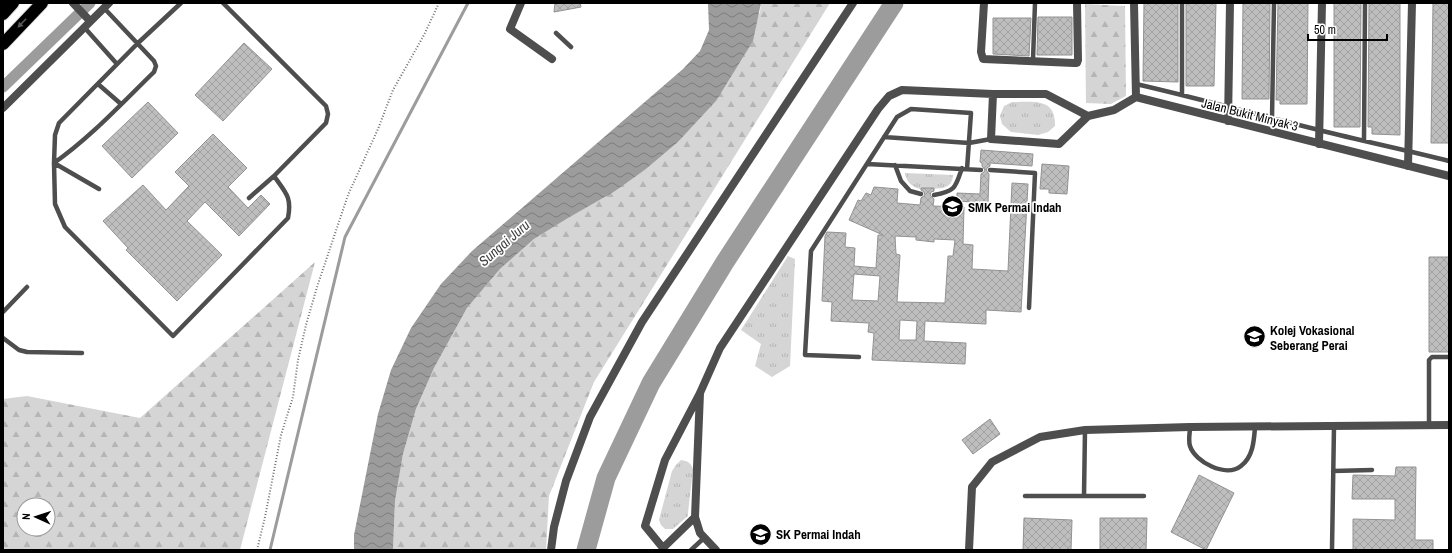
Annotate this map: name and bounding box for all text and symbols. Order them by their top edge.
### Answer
scale bar [1308,16,1387,42]
one-way arrow [18,18,27,28]
text: 50 m [1314,22,1336,38]
street label: Jalan Bukit Minyak 3 [1200,94,1300,135]
school or university icon: SMK Permai Indah [939,194,965,220]
place label: SMK Permai Indah [968,199,1062,216]
water label: Sungai Juru [475,216,534,270]
place label: Kolej Vokasional Seberang Perai [1270,322,1355,354]
school or university icon: Kolej Vokasional Seberang Perai [1241,324,1267,350]
north arrow [16,497,56,537]
text: N [19,513,33,520]
school or university icon: SK Permai Indah [748,521,774,547]
place label: SK Permai Indah [776,526,861,543]

